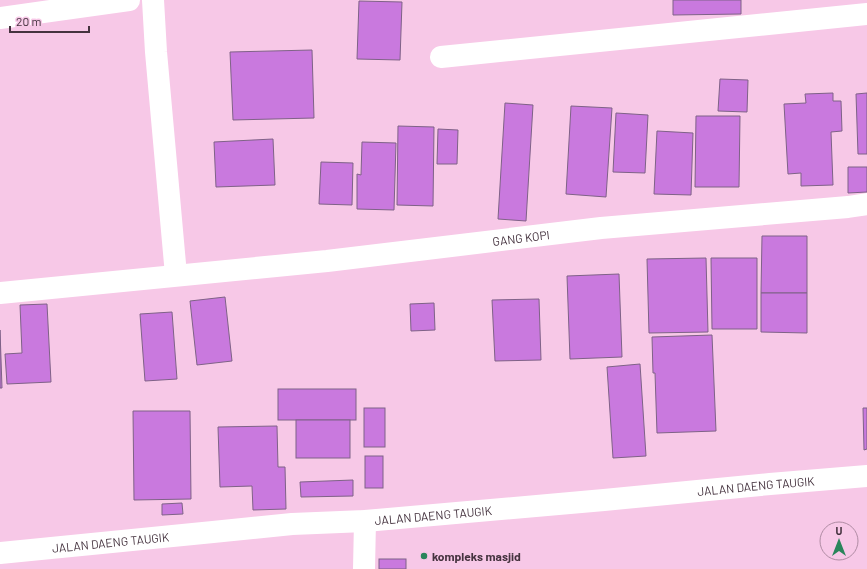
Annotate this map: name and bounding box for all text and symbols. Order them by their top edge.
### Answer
scale bar [10,8,89,34]
text: 20 m [16,14,42,28]
street label: GANG KOPI [492,227,550,248]
street label: JALAN DAENG TAUGIK [697,473,816,498]
street label: JALAN DAENG TAUGIK [374,503,493,527]
north arrow [819,521,859,561]
text: U [836,524,843,537]
street label: JALAN DAENG TAUGIK [51,529,170,555]
place label: kompleks masjid [432,549,521,563]
marker: kompleks masjid [419,551,429,561]

